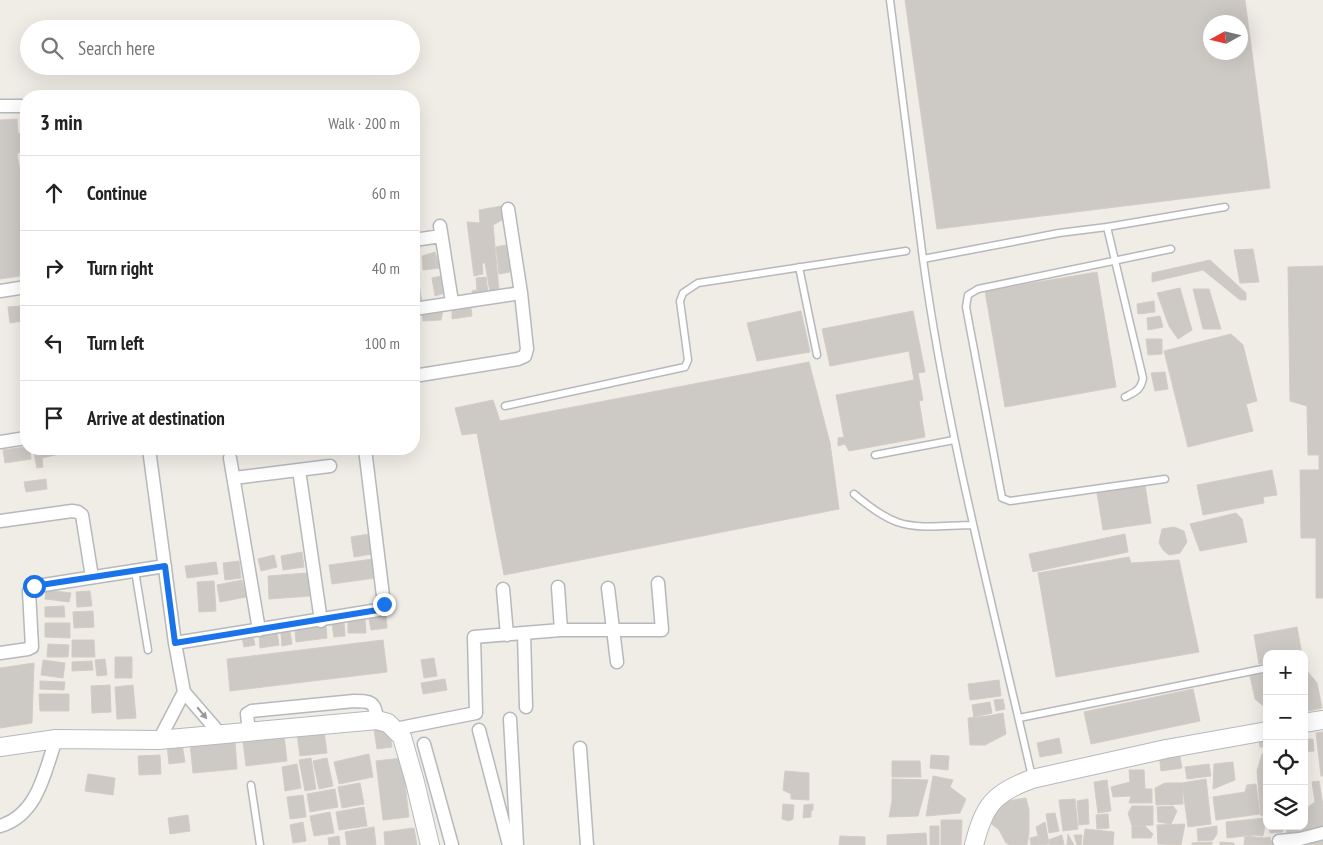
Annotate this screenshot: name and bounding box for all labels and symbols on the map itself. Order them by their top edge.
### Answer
north arrow [1203,15,1248,60]
route start [23,575,46,598]
route end [373,593,396,616]
one-way arrow [197,707,208,720]

